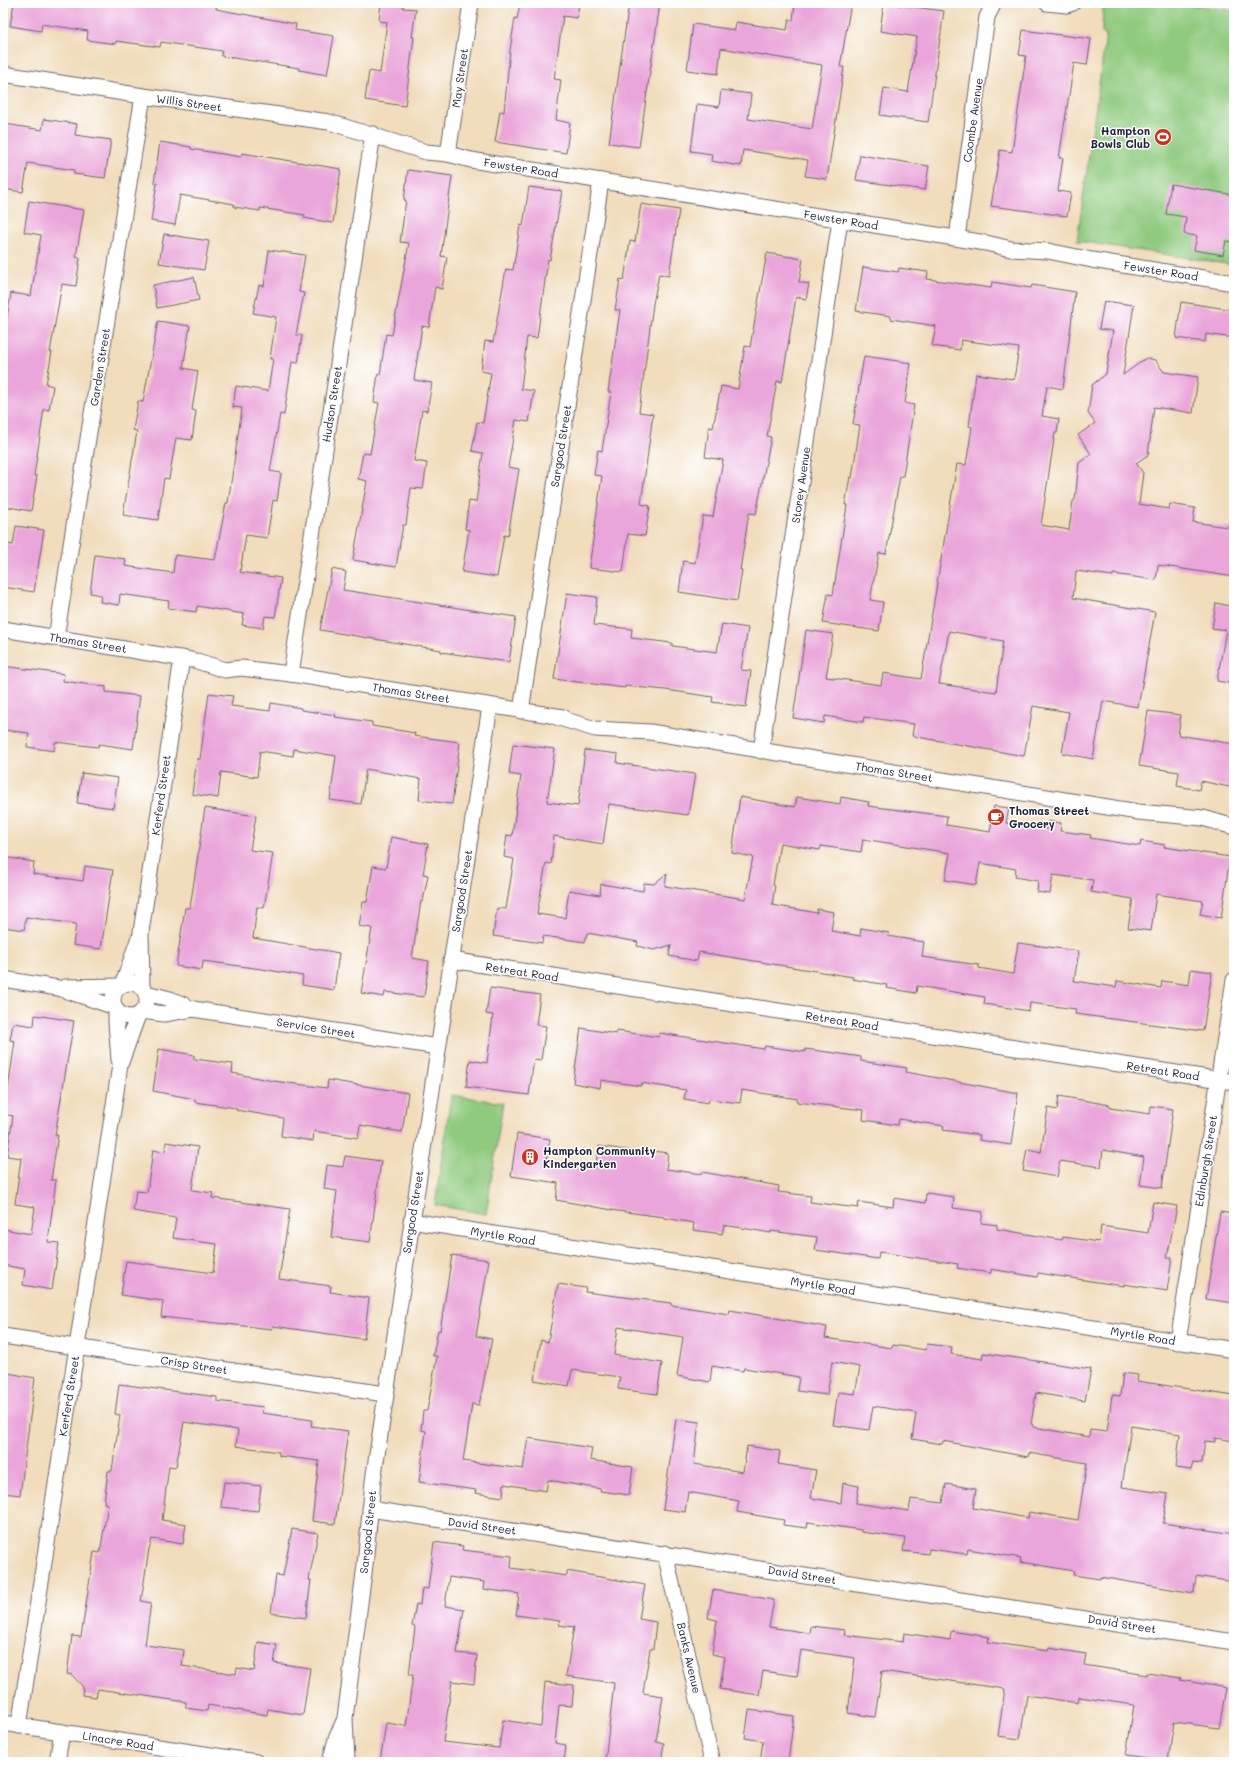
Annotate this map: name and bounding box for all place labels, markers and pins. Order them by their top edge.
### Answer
place label: Hampton Bowls Club [1091,123,1150,151]
sports icon: Hampton Bowls Club [1153,127,1173,147]
place label: Thomas Street Grocery [1009,803,1089,831]
cafe icon: Thomas Street Grocery [986,807,1006,827]
place label: Hampton Community Kindergarten [543,1143,656,1171]
building icon: Hampton Community Kindergarten [520,1147,540,1167]

